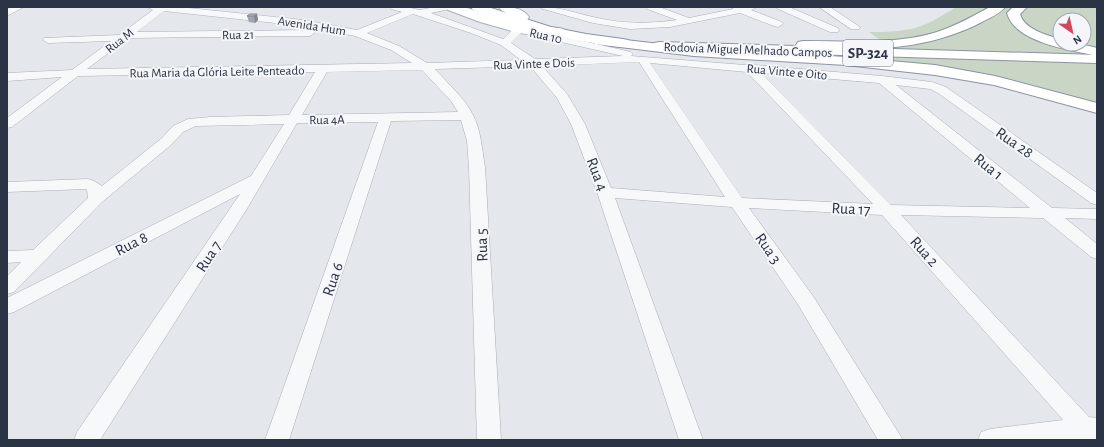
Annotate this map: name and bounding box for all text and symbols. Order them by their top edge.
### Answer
north arrow [1052,12,1092,52]
street label: Avenida Hum [277,15,347,38]
street label: Rua M [103,26,137,56]
street label: Rua 10 [528,26,563,47]
street label: Rua 21 [222,29,254,42]
text: N [1071,33,1084,47]
road number: SP-324 [843,40,893,66]
street label: Rodovia Miguel Melhado Campos [663,41,833,60]
street label: Rua Vinte e Dois [493,57,575,72]
street label: Rua Vinte e Oito [746,62,828,82]
street label: Rua Maria da Glória Leite Penteado [129,64,305,81]
street label: Rua 4A [309,114,345,127]
street label: Rua 28 [993,124,1036,161]
street label: Rua 1 [971,150,1006,183]
street label: Rua 4 [583,155,611,194]
street label: Rua 17 [831,200,871,218]
street label: Rua 5 [473,228,491,262]
street label: Rua 8 [113,229,150,259]
street label: Rua 3 [752,230,784,267]
street label: Rua 2 [907,234,942,270]
street label: Rua 7 [193,238,225,275]
street label: Rua 6 [320,261,346,298]

